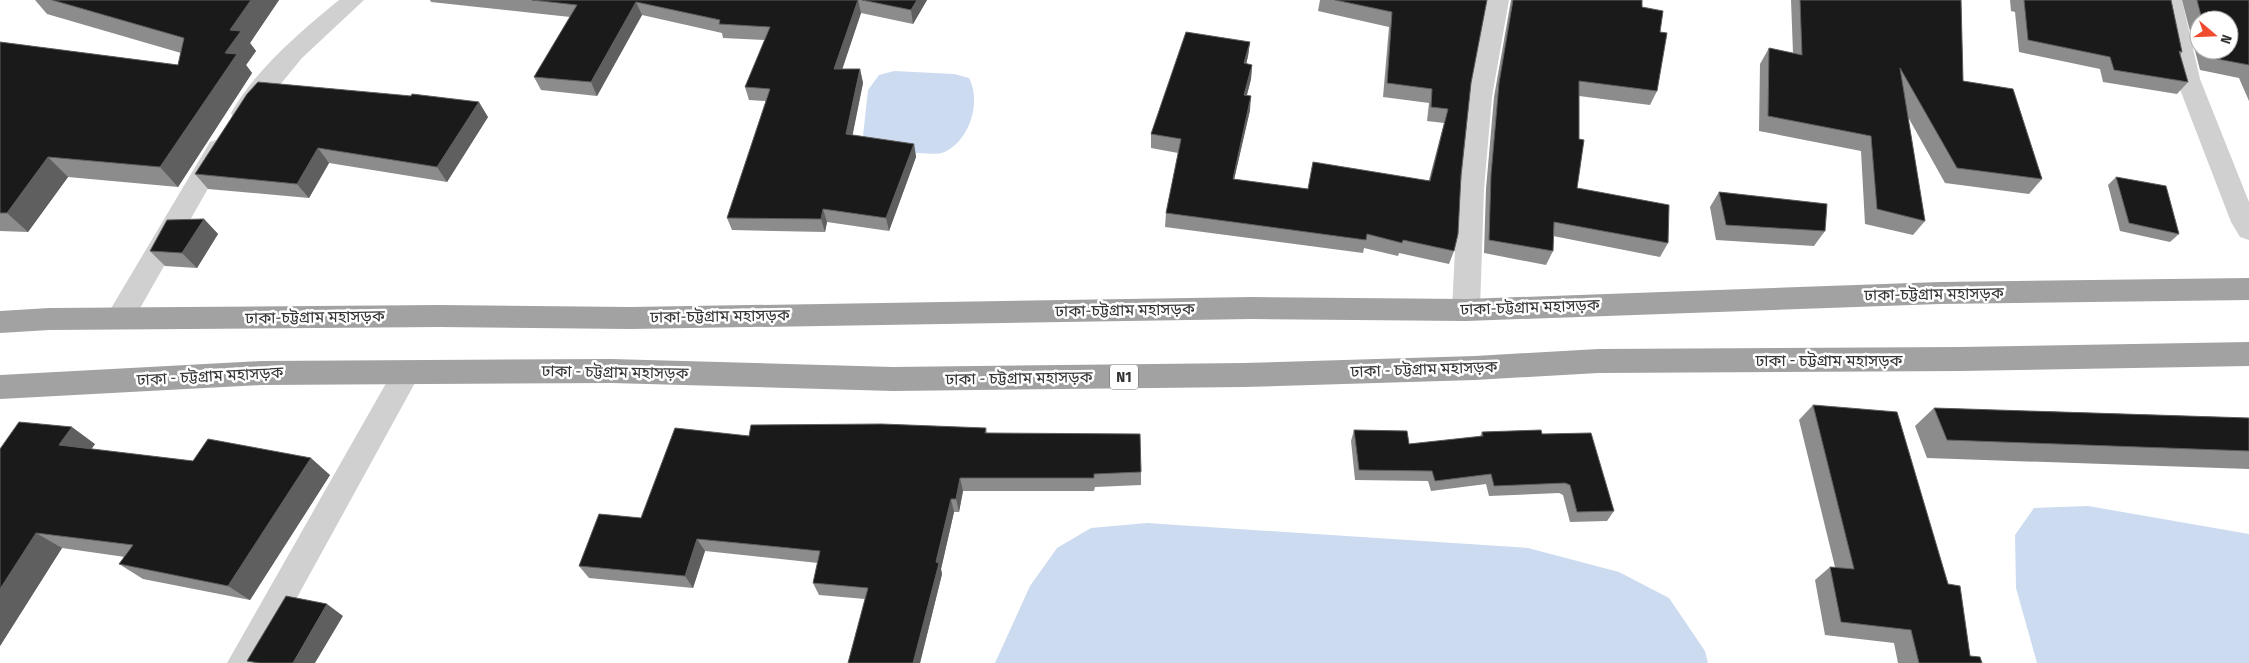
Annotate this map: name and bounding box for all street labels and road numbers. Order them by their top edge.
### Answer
street label: ঢাকা-চট্টগ্রাম মহাসড়ক [1863,283,2005,305]
street label: ঢাকা-চট্টগ্রাম মহাসড়ক [1459,295,1601,319]
street label: ঢাকা-চট্টগ্রাম মহাসড়ক [1054,299,1196,321]
street label: ঢাকা-চট্টগ্রাম মহাসড়ক [649,305,791,327]
street label: ঢাকা-চট্টগ্রাম মহাসড়ক [244,306,386,328]
street label: ঢাকা - চট্টগ্রাম মহাসড়ক [1755,351,1904,370]
street label: ঢাকা - চট্টগ্রাম মহাসড়ক [1349,357,1499,381]
street label: ঢাকা - চট্টগ্রাম মহাসড়ক [540,361,690,383]
street label: ঢাকা - চট্টগ্রাম মহাসড়ক [135,363,285,389]
road number: N1 [1110,364,1138,390]
street label: ঢাকা - চট্টগ্রাম মহাসড়ক [944,367,1094,389]

